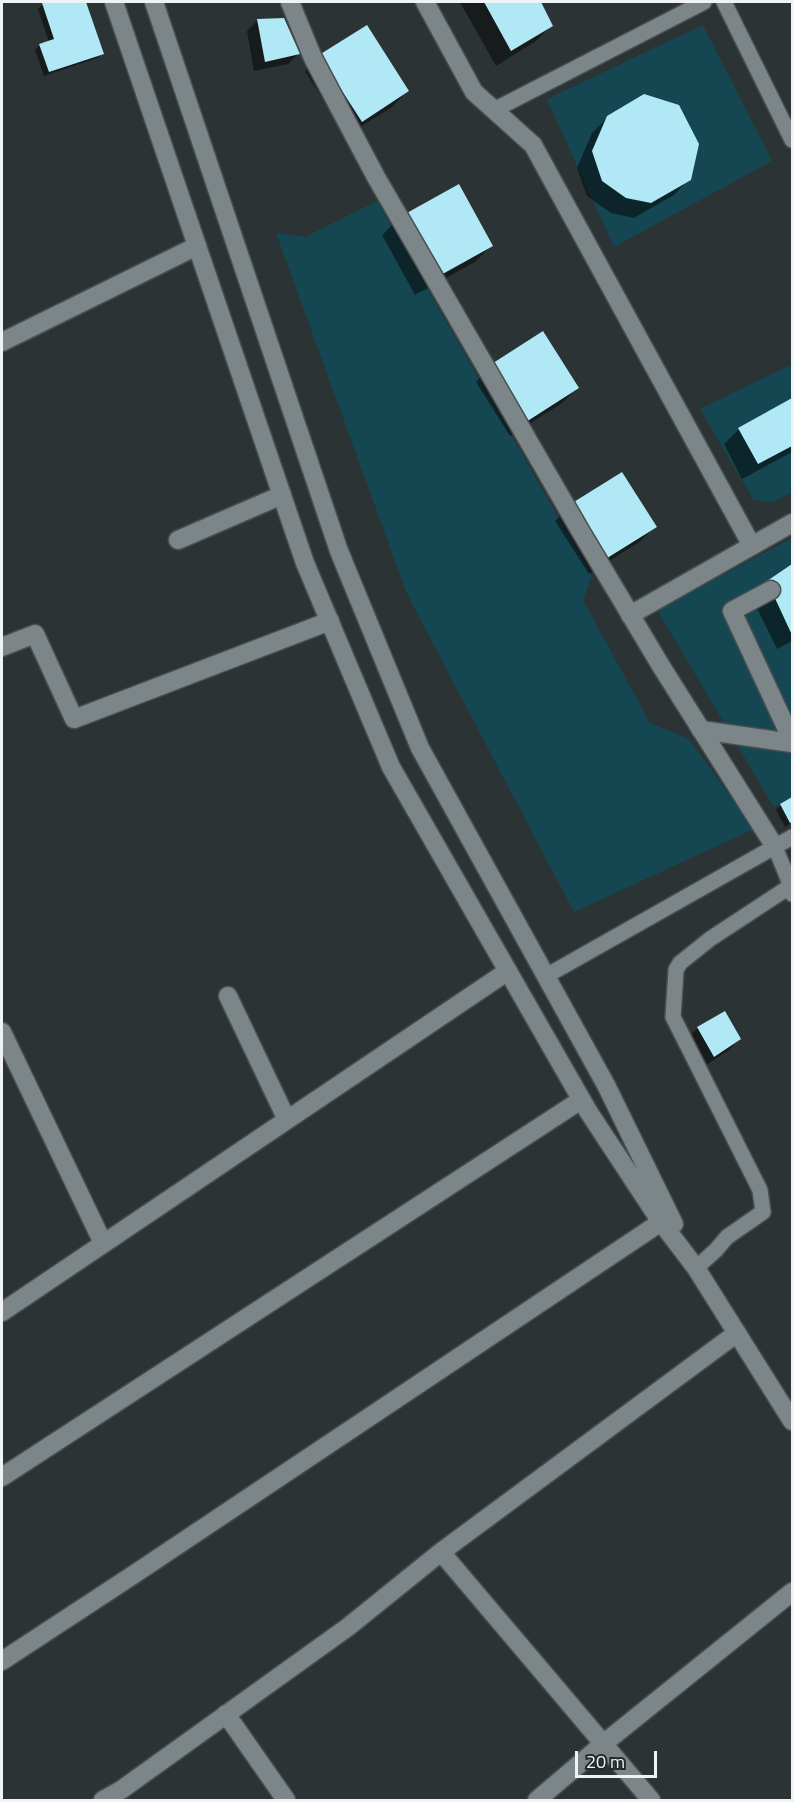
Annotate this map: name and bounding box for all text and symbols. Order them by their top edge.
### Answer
scale bar [578,1739,660,1777]
text: 20 m [586,1748,625,1775]

